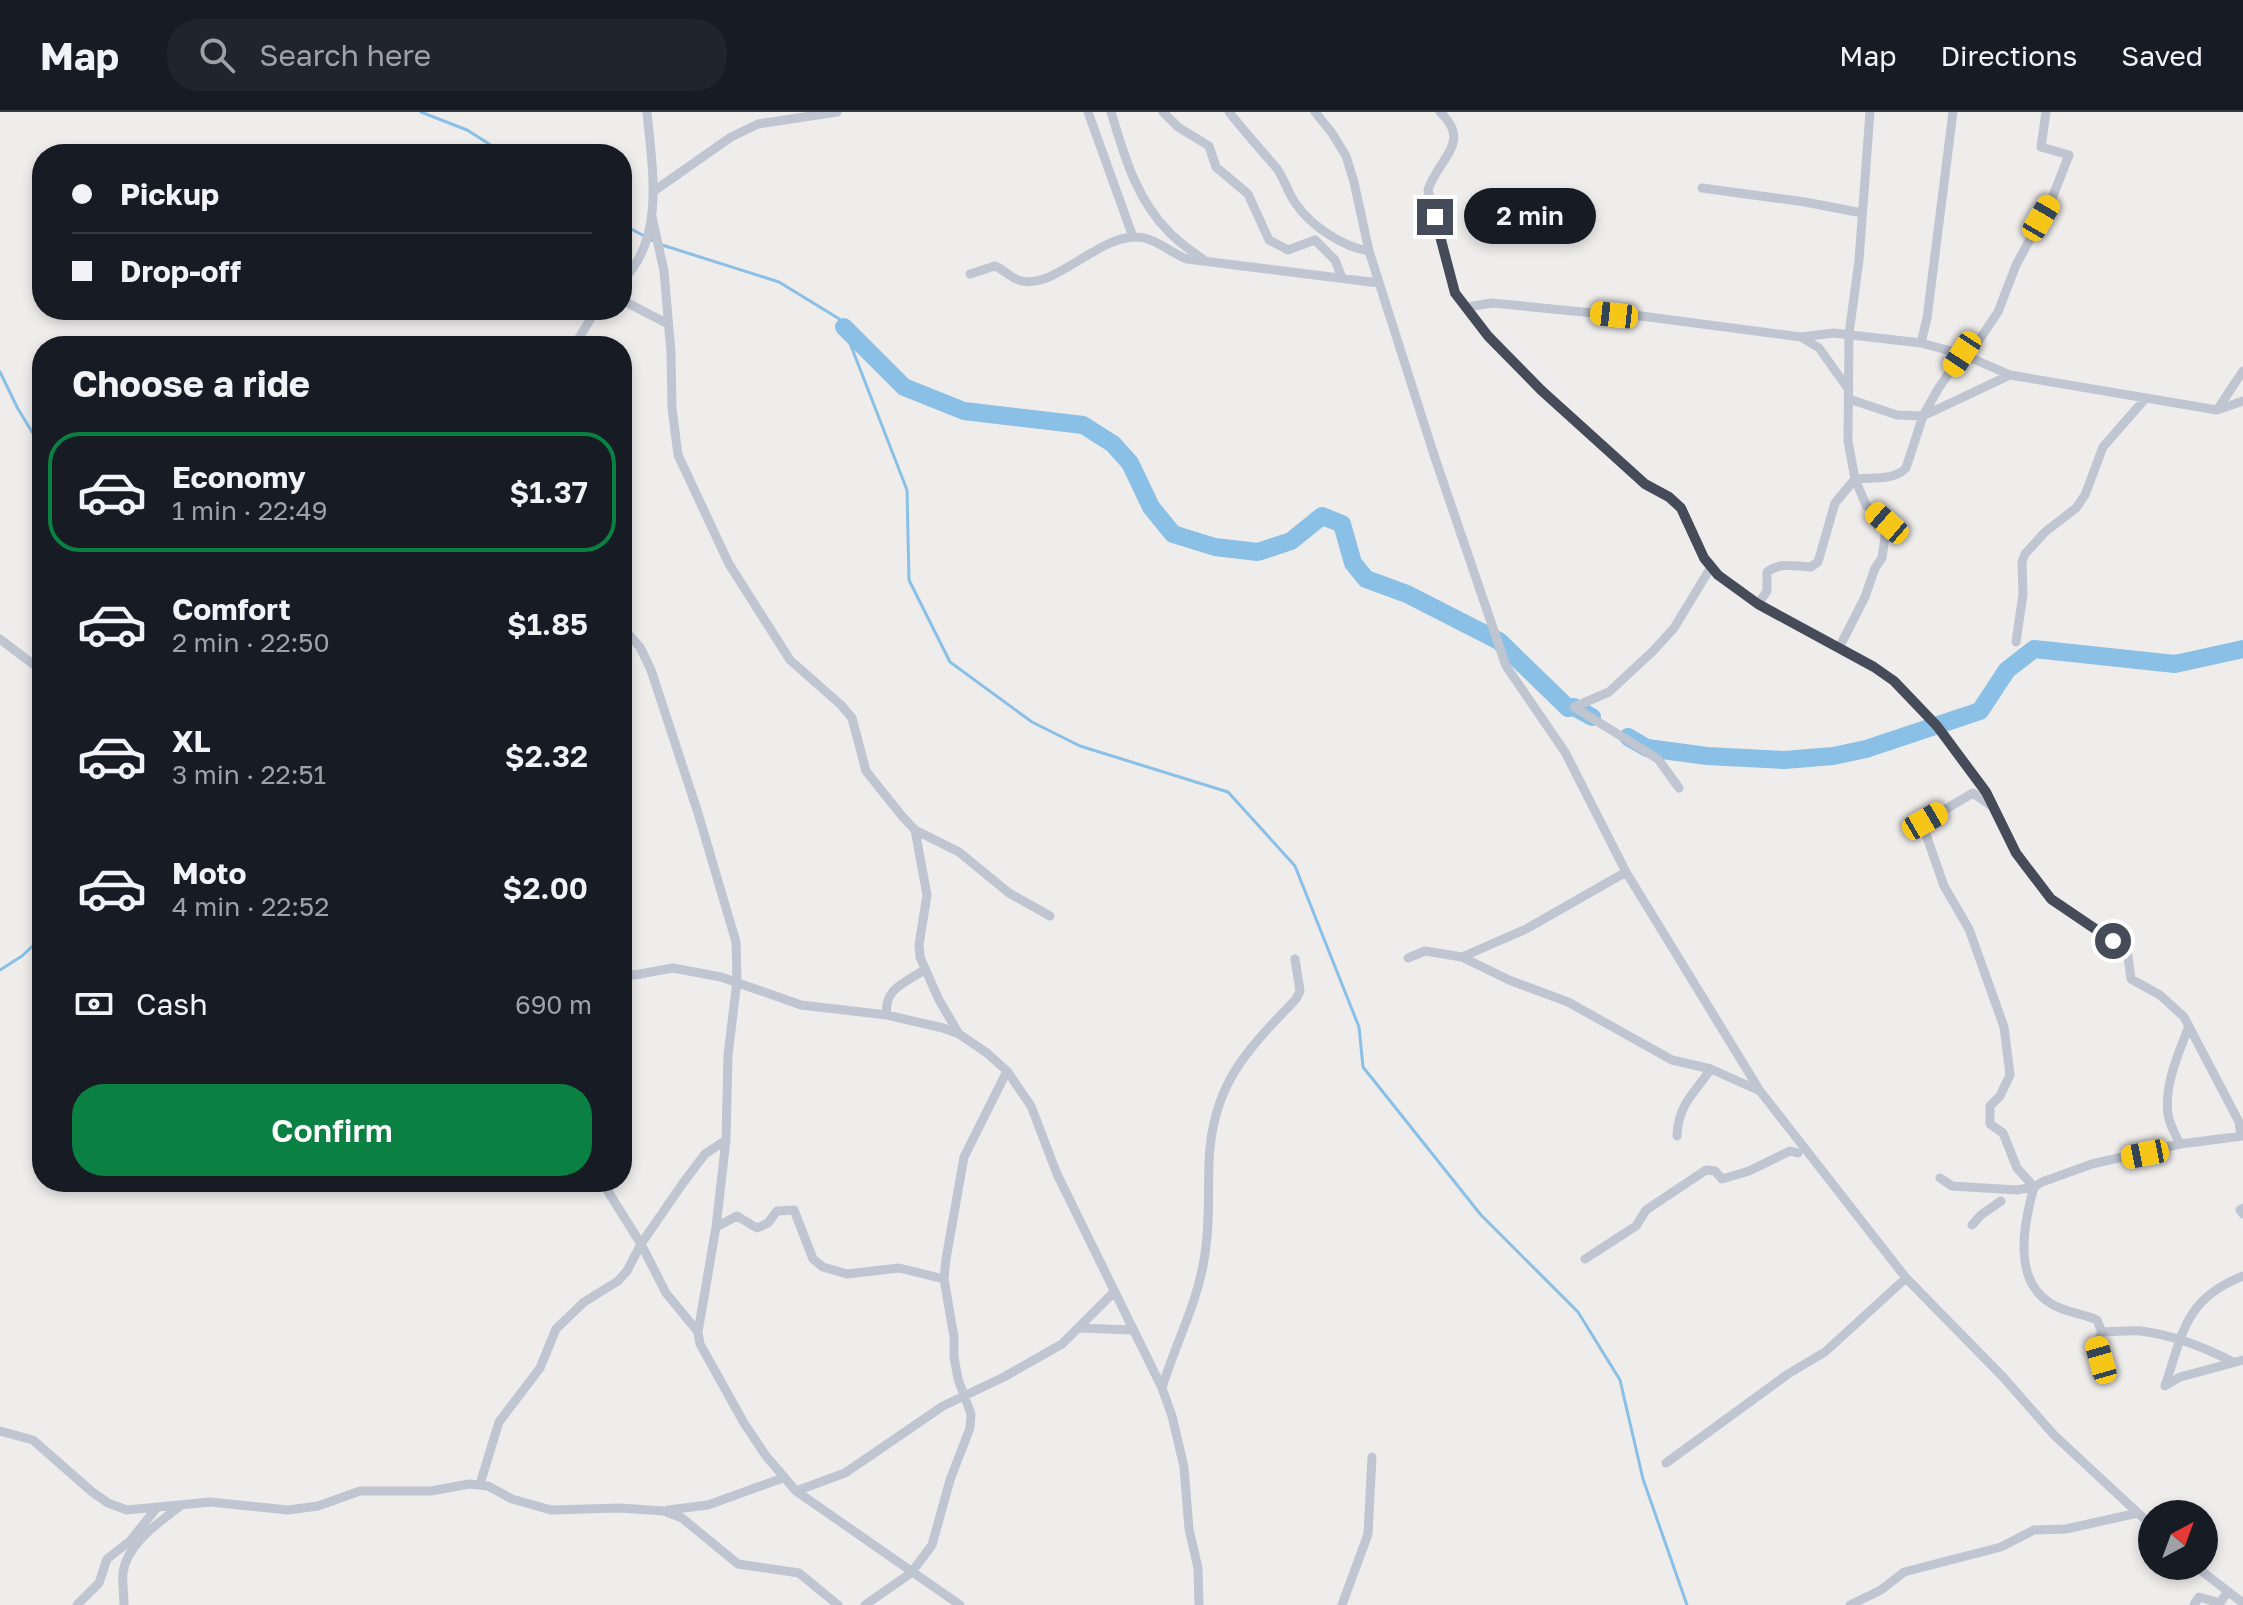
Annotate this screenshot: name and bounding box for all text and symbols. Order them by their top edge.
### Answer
search box [167,19,727,91]
text: Map [40,33,119,78]
icon: search [195,33,239,77]
text: Search here [259,37,431,73]
text: Map [1839,39,1896,72]
text: Directions [1940,39,2077,72]
text: Saved [2121,39,2203,72]
text: Pickup [120,176,219,212]
callout: 2 min [1463,189,1595,245]
car [2019,191,2063,245]
route end [1417,199,1453,235]
text: 2 min [1496,200,1564,231]
text: Drop-off [120,253,241,289]
car [1589,301,1639,329]
car [1939,327,1985,381]
text: Choose a ride [72,362,310,405]
icon: car [76,456,148,528]
text: Economy [172,459,306,495]
text: $1.37 [509,474,588,510]
text: 1 min · 22:49 [172,495,327,526]
car [1861,498,1913,548]
icon: car [76,588,148,660]
text: Comfort [172,591,291,627]
text: $1.85 [507,606,588,642]
text: 2 min · 22:50 [172,627,330,658]
icon: car [76,720,148,792]
text: XL [172,723,211,759]
text: $2.32 [505,738,588,774]
text: 3 min · 22:51 [172,759,326,790]
car [1898,799,1952,843]
icon: car [76,852,148,924]
text: Moto [172,855,247,891]
text: $2.00 [503,870,588,906]
text: 4 min · 22:52 [172,891,329,922]
route start [2095,923,2131,959]
icon: cash [72,982,116,1026]
text: Cash [136,986,208,1022]
text: 690 m [515,989,592,1020]
button: Confirm [72,1084,592,1176]
car [2119,1138,2171,1170]
car [2083,1334,2119,1386]
north arrow [2138,1500,2218,1580]
map controls [2138,1500,2218,1580]

